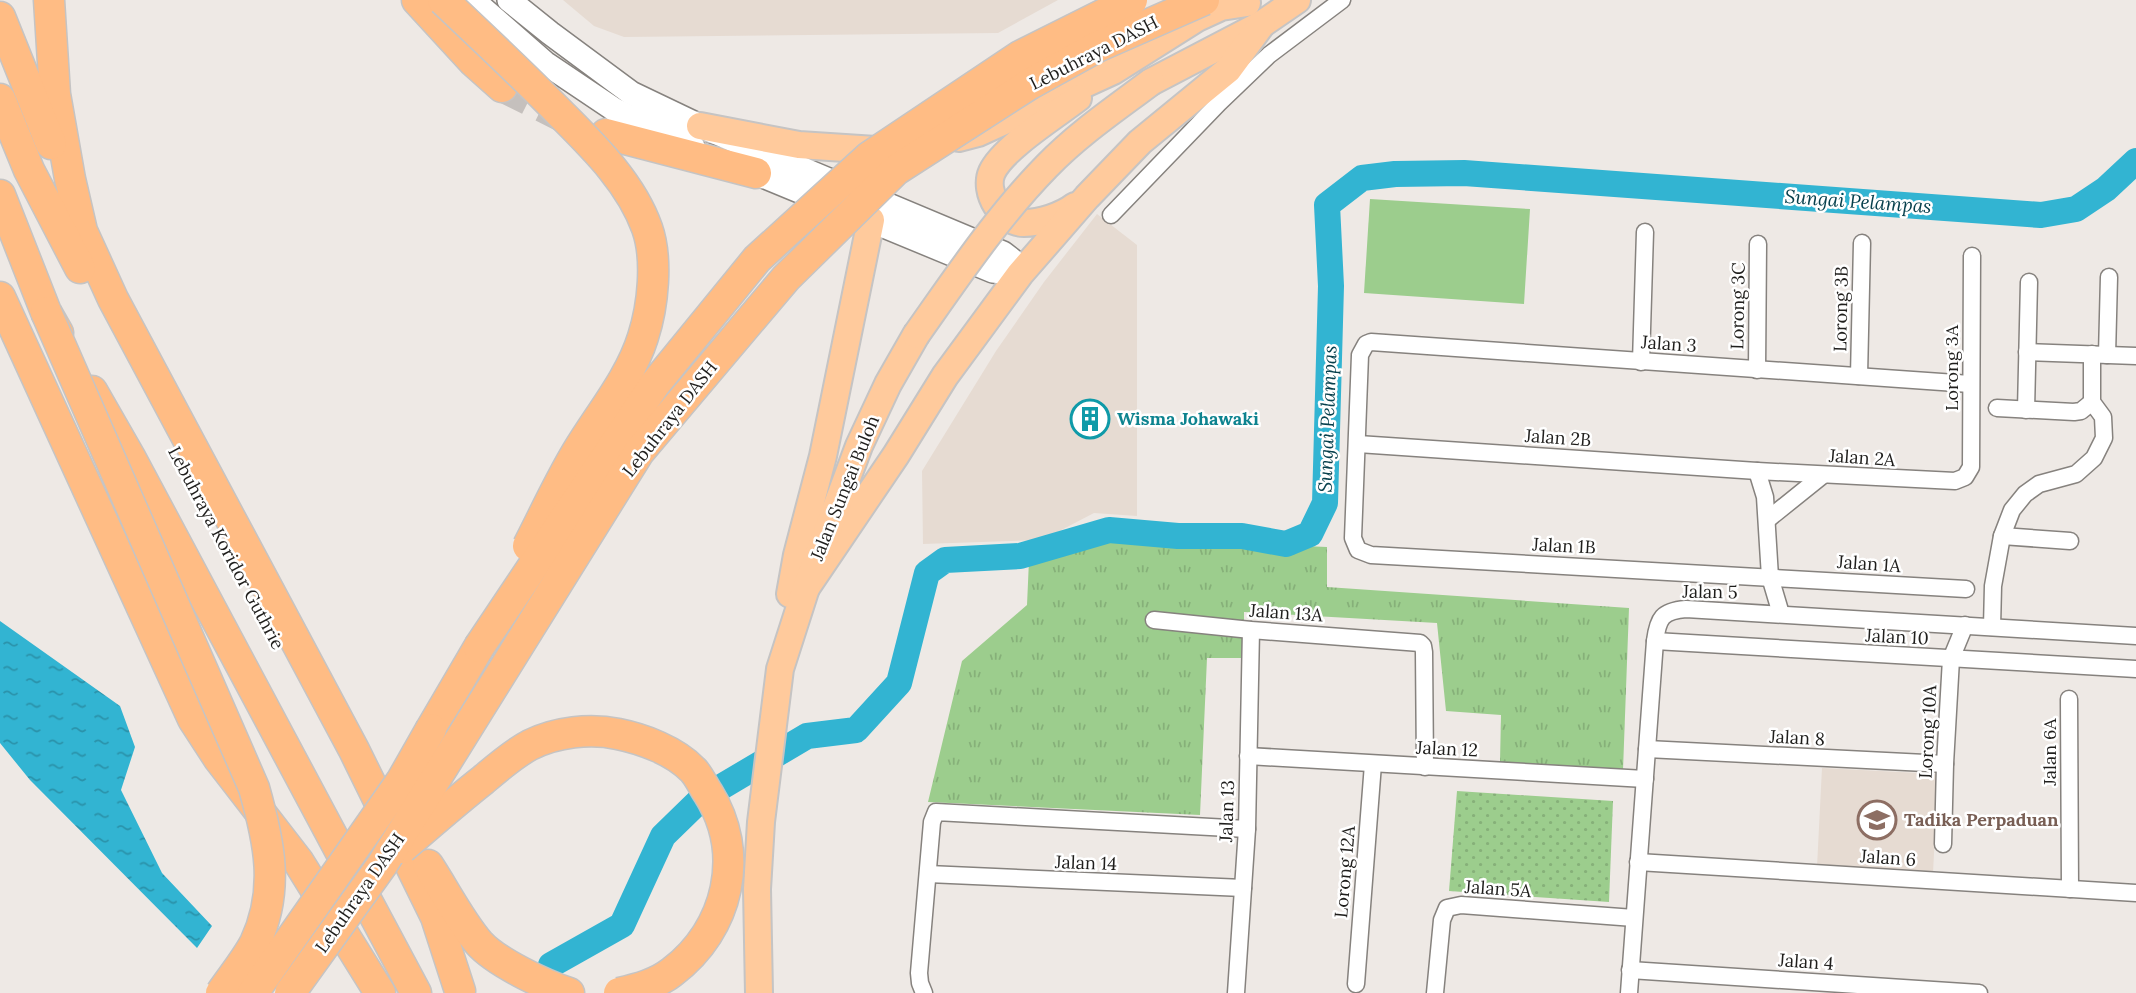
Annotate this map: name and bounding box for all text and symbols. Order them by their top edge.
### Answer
street label: Lebuhraya DASH [1026,10,1162,95]
water label: Sungai Pelampas [1784,184,1932,218]
street label: Lorong 3C [1725,262,1750,350]
street label: Lorong 3B [1828,266,1853,352]
street label: Lorong 3A [1940,324,1963,411]
street label: Jalan 3 [1639,330,1698,357]
water label: Sungai Pelampas [1312,345,1342,493]
street label: Lebuhraya DASH [617,356,722,481]
building icon: Wisma Johawaki [1069,398,1111,440]
place label: Wisma Johawaki [1117,407,1259,430]
street label: Jalan Sungai Buloh [805,412,884,565]
street label: Jalan 2B [1523,424,1592,451]
street label: Lebuhraya Koridor Guthrie [163,442,290,653]
street label: Jalan 2A [1827,444,1897,471]
street label: Jalan 1B [1531,532,1596,559]
street label: Jalan 1A [1836,550,1902,577]
street label: Jalan 5 [1681,580,1738,603]
street label: Jalan 13A [1248,598,1324,627]
street label: Jalan 10 [1864,623,1929,650]
street label: Lorong 10A [1914,684,1941,779]
street label: Jalan 6A [2038,718,2061,787]
street label: Jalan 8 [1768,725,1825,750]
street label: Jalan 12 [1415,735,1478,762]
street label: Jalan 13 [1214,780,1239,843]
school or university icon: Tadika Perpaduan [1856,799,1898,841]
place label: Tadika Perpaduan [1904,808,2059,831]
street label: Lorong 12A [1329,824,1360,919]
street label: Lebuhraya DASH [310,828,409,957]
street label: Jalan 6 [1858,844,1917,871]
street label: Jalan 14 [1054,850,1118,875]
street label: Jalan 5A [1463,875,1533,902]
street label: Jalan 4 [1777,948,1835,975]

